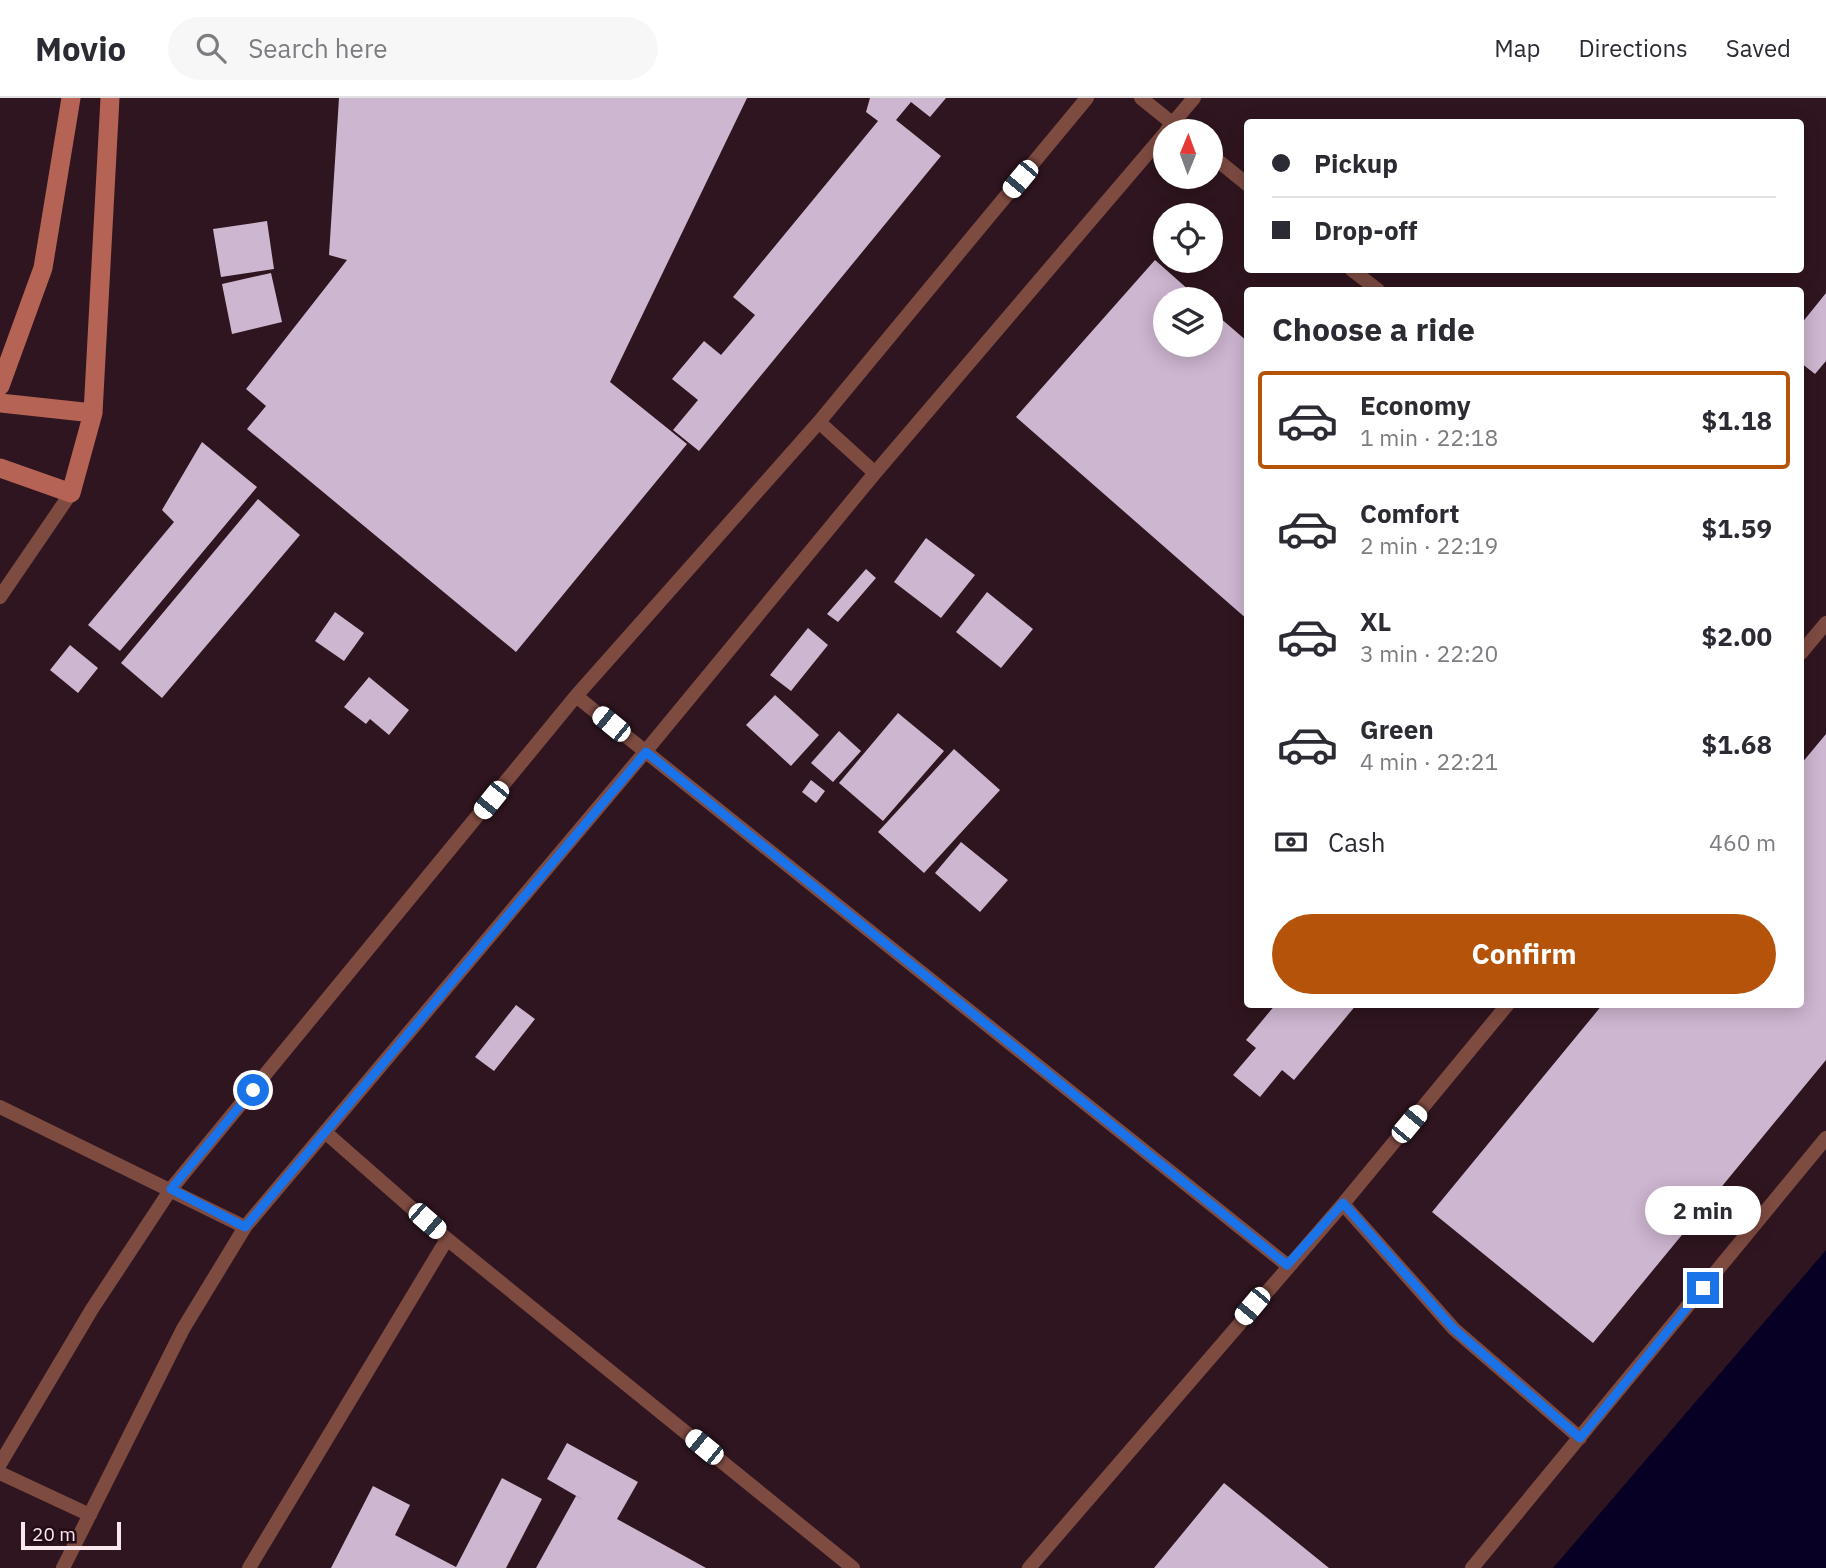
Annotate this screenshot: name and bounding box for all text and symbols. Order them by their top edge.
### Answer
search box [168,17,658,80]
text: Movio [35,27,126,70]
icon: search [192,29,230,67]
text: Search here [248,31,388,65]
text: Map [1494,32,1540,64]
text: Directions [1578,32,1688,64]
text: Saved [1726,32,1791,64]
north arrow [1153,119,1223,189]
map controls [1153,119,1223,357]
text: Pickup [1314,146,1398,180]
car [999,156,1042,202]
button: locate [1153,203,1223,273]
text: Drop-off [1314,213,1417,247]
button: layers [1153,287,1223,357]
text: Choose a ride [1272,308,1475,350]
text: Economy [1360,388,1471,422]
icon: car [1276,389,1339,452]
text: $1.18 [1702,403,1772,437]
text: 1 min · 22:18 [1360,422,1498,452]
text: Comfort [1360,496,1459,530]
icon: car [1276,497,1339,560]
text: $1.59 [1702,511,1772,545]
text: 2 min · 22:19 [1360,530,1498,560]
text: XL [1360,604,1391,638]
icon: car [1276,605,1339,668]
text: $2.00 [1702,619,1772,653]
text: 3 min · 22:20 [1360,638,1498,668]
car [589,703,634,745]
text: Green [1360,712,1434,746]
icon: car [1276,713,1339,776]
text: $1.68 [1702,727,1772,761]
text: 4 min · 22:21 [1360,746,1498,776]
car [470,777,513,823]
icon: cash [1272,823,1310,861]
text: Cash [1328,825,1385,859]
text: 460 m [1709,827,1776,857]
button: Confirm [1272,914,1776,994]
route start [237,1074,269,1106]
car [1388,1101,1431,1147]
callout: 2 min [1645,1186,1761,1236]
text: 2 min [1673,1195,1733,1225]
car [405,1199,450,1243]
route end [1687,1272,1719,1304]
car [1231,1283,1274,1329]
car [682,1426,727,1468]
scale bar [21,1519,121,1551]
text: 20 m [32,1522,76,1546]

